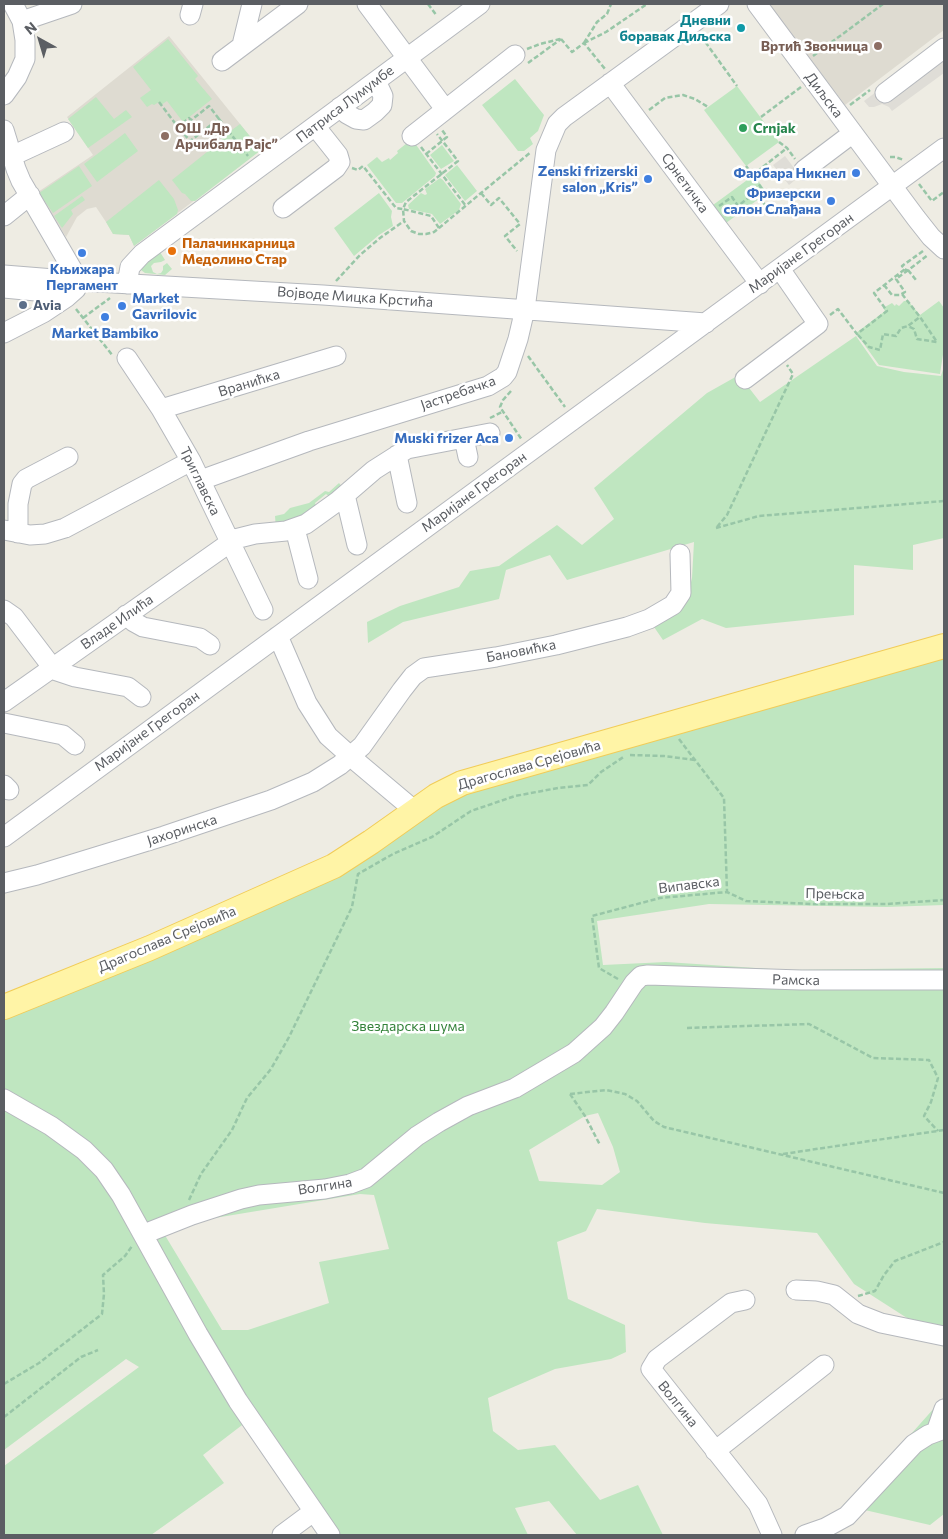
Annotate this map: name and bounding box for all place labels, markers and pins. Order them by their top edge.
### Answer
place label: Дневни боравак Диљска [619,12,731,44]
marker: Дневни боравак Диљска [735,22,747,34]
place label: Вртић Звончица [761,38,868,54]
marker: Вртић Звончица [872,40,884,52]
place label: ОШ „Др Арчибалд Рајс” [175,120,278,152]
place label: Crnjak [753,120,796,136]
marker: Crnjak [737,122,749,134]
marker: ОШ „Др Арчибалд Рајс” [159,130,171,142]
place label: Zenski frizerski salon „Kris” [538,163,638,196]
place label: Фарбара Никнел [734,165,846,181]
marker: Фарбара Никнел [850,167,862,179]
marker: Zenski frizerski salon „Kris” [642,173,654,185]
place label: Фризерски салон Слађана [723,185,821,218]
marker: Фризерски салон Слађана [825,195,837,207]
place label: Палачинкарница Медолино Стар [182,235,295,268]
marker: Палачинкарница Медолино Стар [166,245,178,257]
marker: Књижара Пергамент [76,247,88,259]
place label: Књижара Пергамент [46,261,118,294]
place label: Market Gavrilovic [132,290,197,322]
place label: Avia [33,297,61,313]
marker: Avia [17,299,29,311]
marker: Market Gavrilovic [116,300,128,312]
marker: Market Bambiko [99,311,111,323]
place label: Market Bambiko [51,325,159,341]
place label: Muski frizer Aca [394,430,499,446]
marker: Muski frizer Aca [503,432,515,444]

